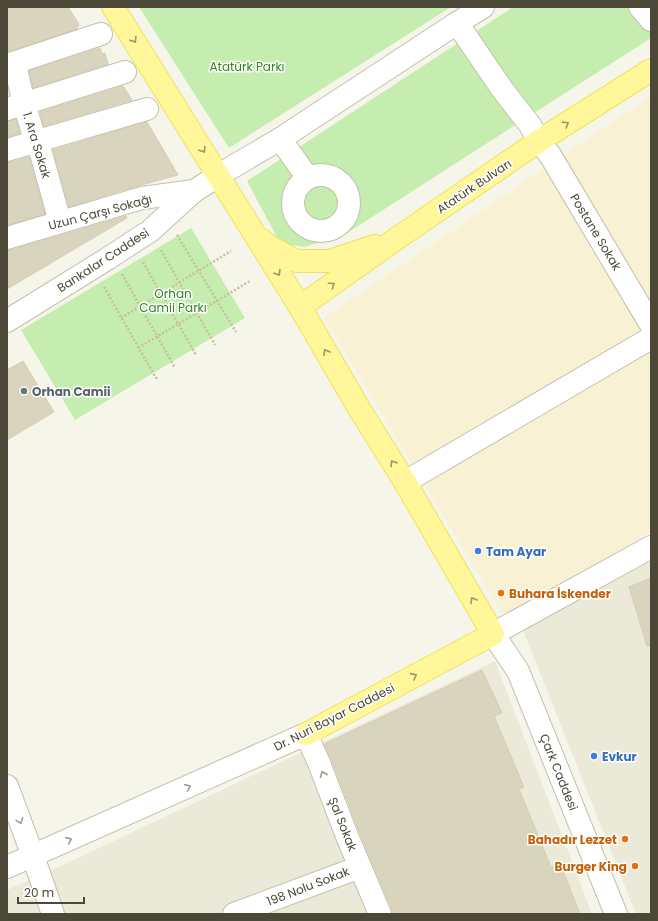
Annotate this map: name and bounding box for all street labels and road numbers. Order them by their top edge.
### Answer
street label: 1. Ara Sokak [19,110,55,181]
street label: Atatürk Bulvarı [433,155,515,217]
street label: Uzun Çarşı Sokağı [46,190,154,234]
street label: Postane Sokak [566,190,626,274]
street label: Bankalar Caddesi [54,224,152,296]
street label: Dr. Nuri Bayar Caddesi [271,679,397,755]
street label: Çark Caddesi [536,731,582,813]
street label: Şal Sokak [325,795,362,854]
street label: 198 Nolu Sokak [264,862,353,910]

